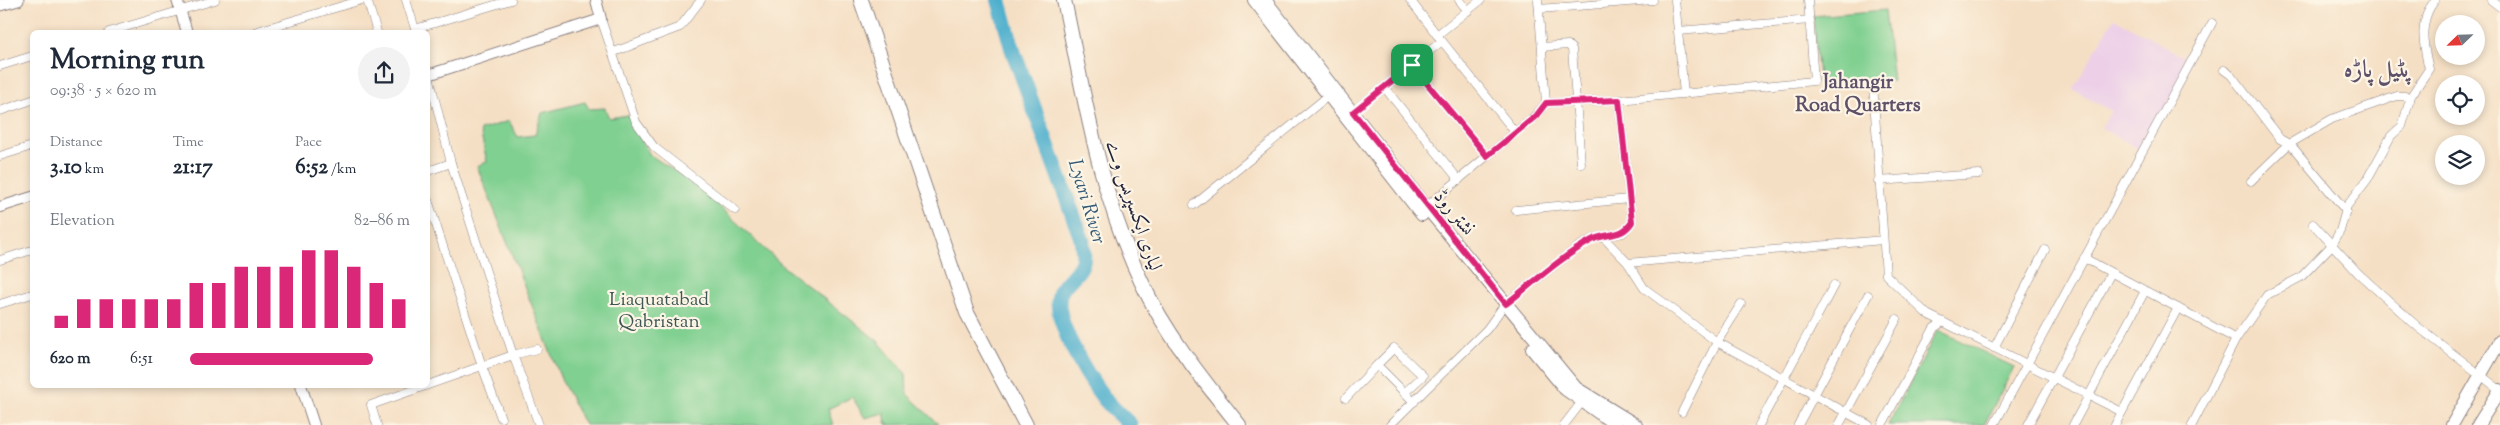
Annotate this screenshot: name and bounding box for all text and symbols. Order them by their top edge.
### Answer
north arrow [2435,15,2485,65]
map controls [2435,15,2485,185]
text: Morning run [50,41,205,81]
pin [1391,44,1433,86]
button: share [358,47,410,99]
icon: arrive [1398,51,1426,79]
district label: پٹیل پاڑہ [2344,54,2412,88]
district label: Jahangir Road Quarters [1795,69,1921,121]
button: locate [2435,75,2485,125]
text: 09:38 · 5 × 620 m [50,80,157,103]
text: Distance [50,133,103,153]
text: Time [173,133,204,153]
text: Pace [295,133,322,153]
button: layers [2435,135,2485,185]
street label: لیاری ایکسپریس وے [1098,137,1168,275]
text: 3.10 [50,153,82,183]
text: 21:17 [173,153,213,183]
text: 6:52 [295,153,328,183]
water label: Lyari River [1059,156,1112,248]
text: km [82,160,104,180]
text: /km [328,160,356,180]
street label: نشتر روڈ [1426,185,1480,242]
text: Elevation [50,210,115,233]
text: 82–86 m [354,210,410,233]
park label: Liaquatabad Qabristan [609,287,709,336]
text: 620 m [50,348,90,371]
text: 6:51 [130,348,153,371]

